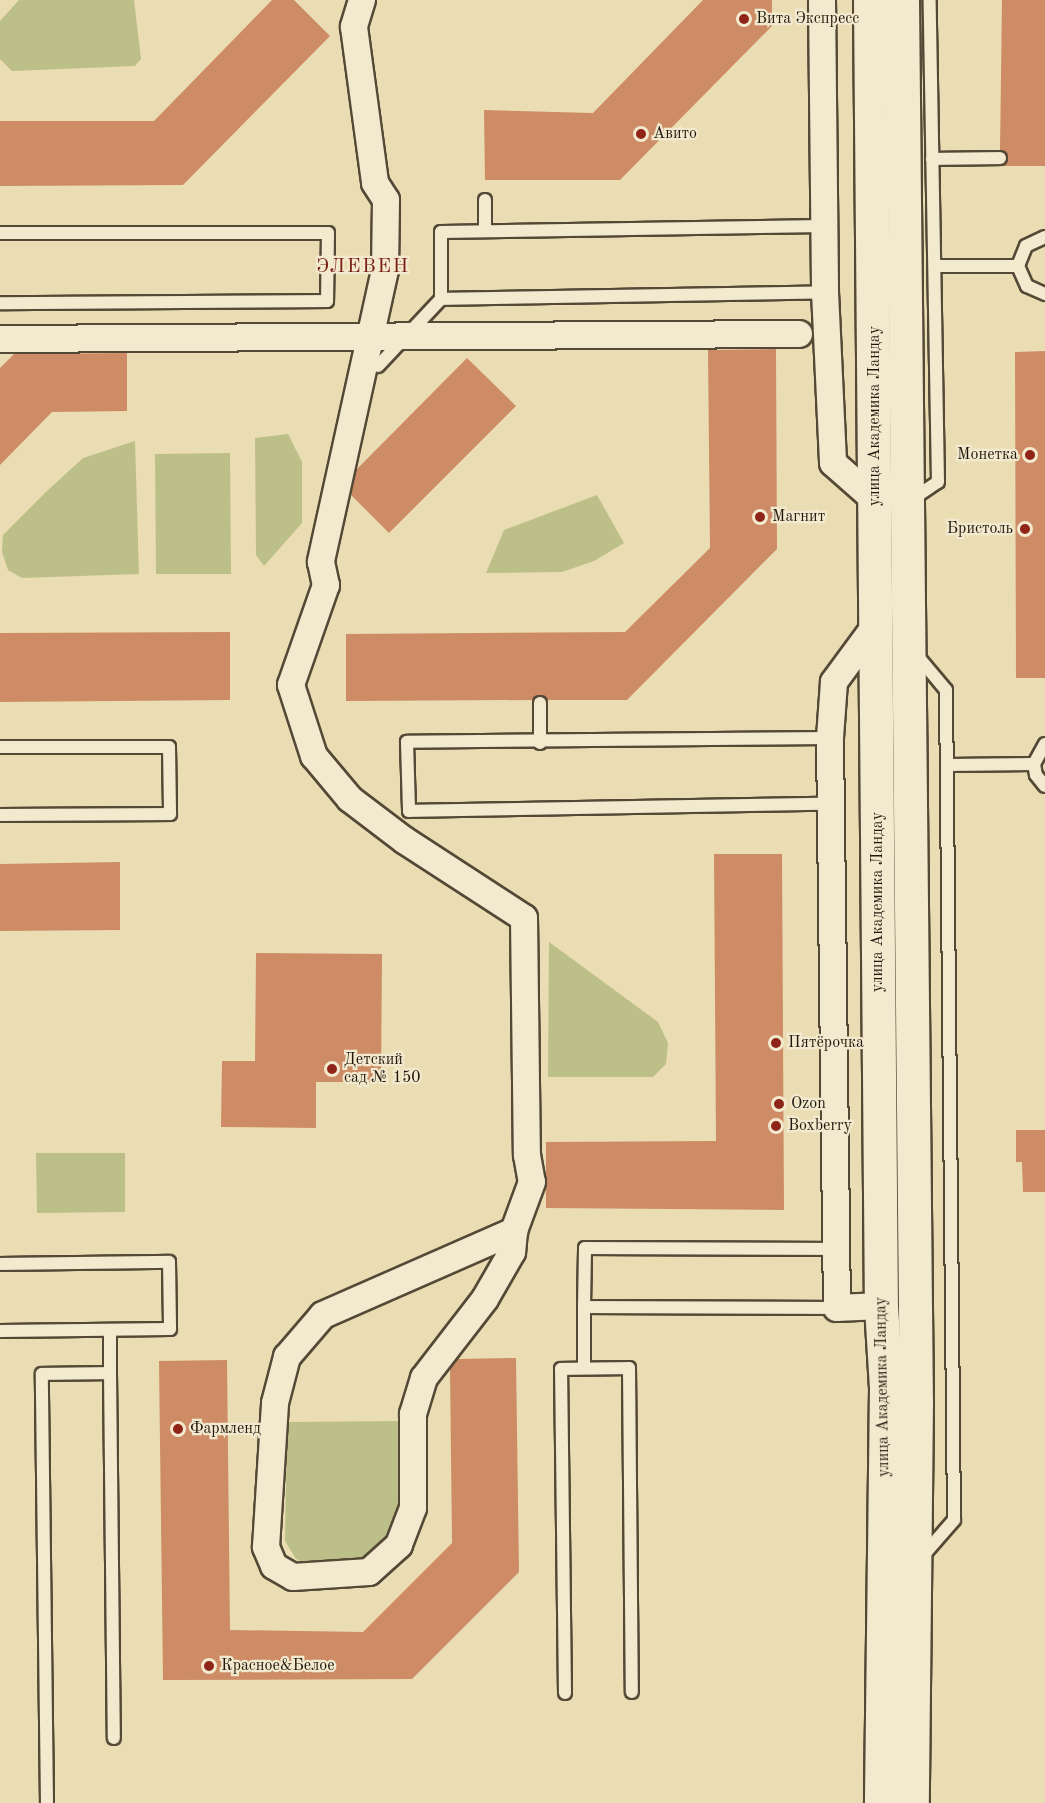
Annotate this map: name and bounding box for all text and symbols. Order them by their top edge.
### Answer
place label: Вита Экспресс [756,9,859,29]
marker: Вита Экспресс [737,12,751,26]
place label: Авито [653,124,697,144]
marker: Авито [634,127,648,141]
district label: ЭЛЕВЕН [316,255,410,279]
street label: улица Академика Ландау [865,326,885,506]
place label: Монетка [957,445,1018,465]
marker: Монетка [1023,448,1037,462]
place label: Магнит [772,507,825,527]
marker: Магнит [753,510,767,524]
place label: Бристоль [947,519,1013,539]
marker: Бристоль [1018,522,1032,536]
street label: улица Академика Ландау [868,812,888,992]
place label: Пятёрочка [788,1033,864,1053]
marker: Пятёрочка [769,1036,783,1050]
place label: Детский сад № 150 [344,1050,421,1088]
marker: Детский сад № 150 [325,1062,339,1076]
place label: Ozon [791,1094,826,1114]
marker: Ozon [772,1097,786,1111]
place label: Boxberry [788,1116,852,1136]
marker: Boxberry [769,1119,783,1133]
street label: улица Академика Ландау [872,1297,894,1477]
place label: Фармленд [190,1419,261,1439]
marker: Фармленд [171,1422,185,1436]
place label: Красное&Белое [221,1656,335,1676]
marker: Красное&Белое [202,1659,216,1673]

